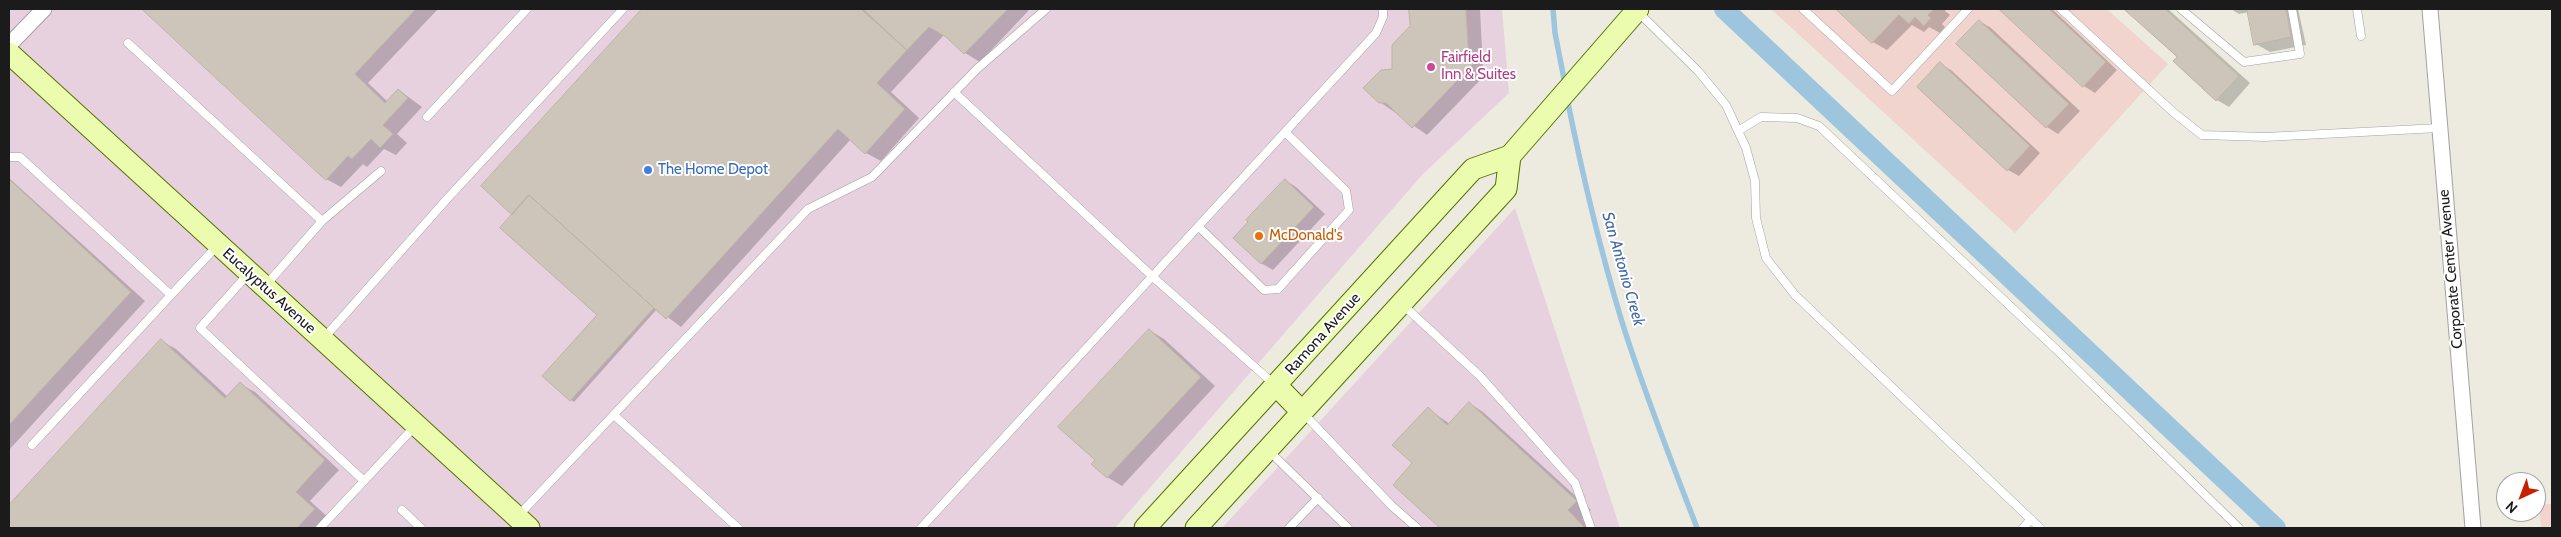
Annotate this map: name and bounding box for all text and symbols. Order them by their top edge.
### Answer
place label: Fairfield Inn & Suites [1441,49,1516,84]
marker: Fairfield Inn & Suites [1425,61,1437,73]
place label: The Home Depot [658,161,768,179]
marker: The Home Depot [642,164,654,176]
street label: Corporate Center Avenue [2435,189,2467,349]
water label: San Antonio Creek [1598,210,1648,328]
place label: McDonald's [1269,227,1343,245]
marker: McDonald's [1253,230,1265,242]
street label: Eucalyptus Avenue [219,244,319,338]
street label: Ramona Avenue [1281,289,1365,379]
north arrow [2496,472,2546,522]
text: N [2502,497,2521,517]

